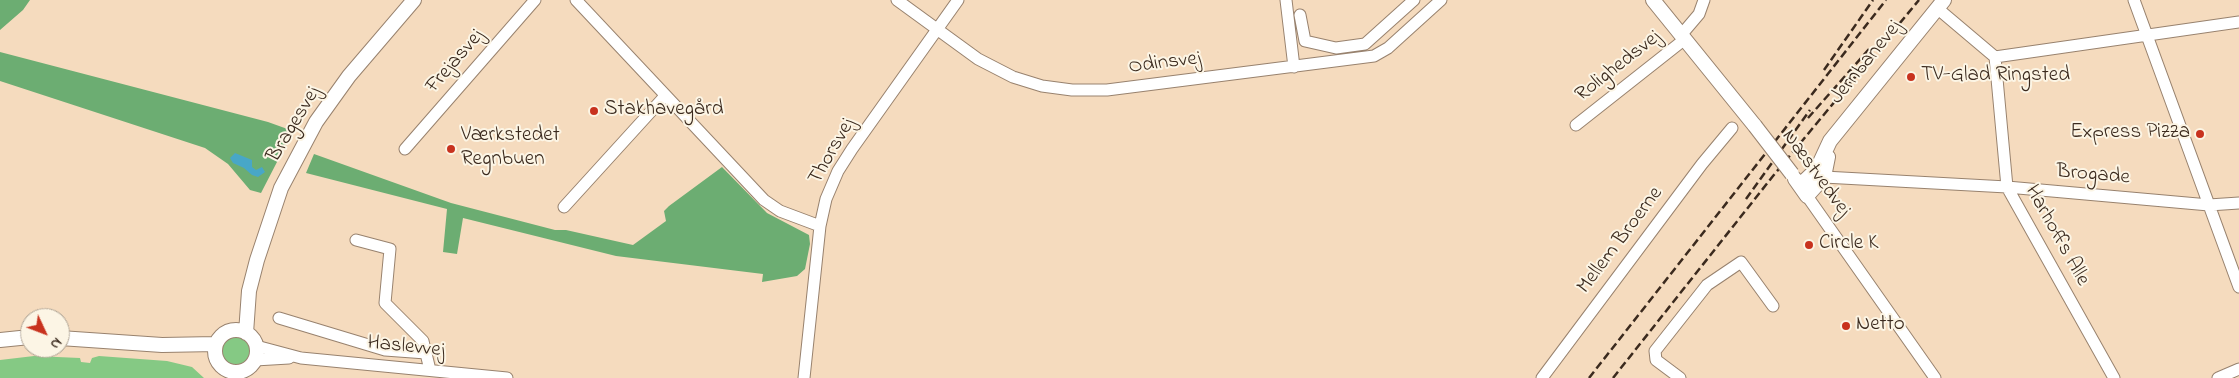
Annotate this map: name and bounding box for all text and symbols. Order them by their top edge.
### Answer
street label: Jernbanevej [1825,16,1909,110]
street label: Frejasvej [421,25,491,99]
street label: Rolighedsvej [1571,26,1667,108]
street label: Odinsvej [1127,47,1203,81]
place label: TV-Glad Ringsted [1921,64,2070,90]
marker: TV-Glad Ringsted [1905,71,1917,83]
street label: Bragesvej [263,83,327,167]
place label: Stakhavegård [604,98,724,124]
marker: Stakhavegård [588,105,600,117]
street label: Thorsvej [804,114,862,190]
place label: Express Pizza [2070,121,2190,147]
place label: Værkstedet Regnbuen [461,124,560,174]
street label: Næstvedvej [1775,125,1855,223]
marker: Express Pizza [2194,128,2206,140]
marker: Værkstedet Regnbuen [445,143,457,155]
street label: Brogade [2055,160,2131,192]
street label: Harhoffs Alle [2018,181,2094,291]
street label: Mellem Broerne [1573,183,1669,299]
place label: Circle K [1819,232,1879,258]
marker: Circle K [1803,239,1815,251]
north arrow [20,308,70,358]
place label: Netto [1856,313,1905,339]
marker: Netto [1840,320,1852,332]
street label: Haslevvej [366,331,446,365]
text: N [45,332,67,354]

